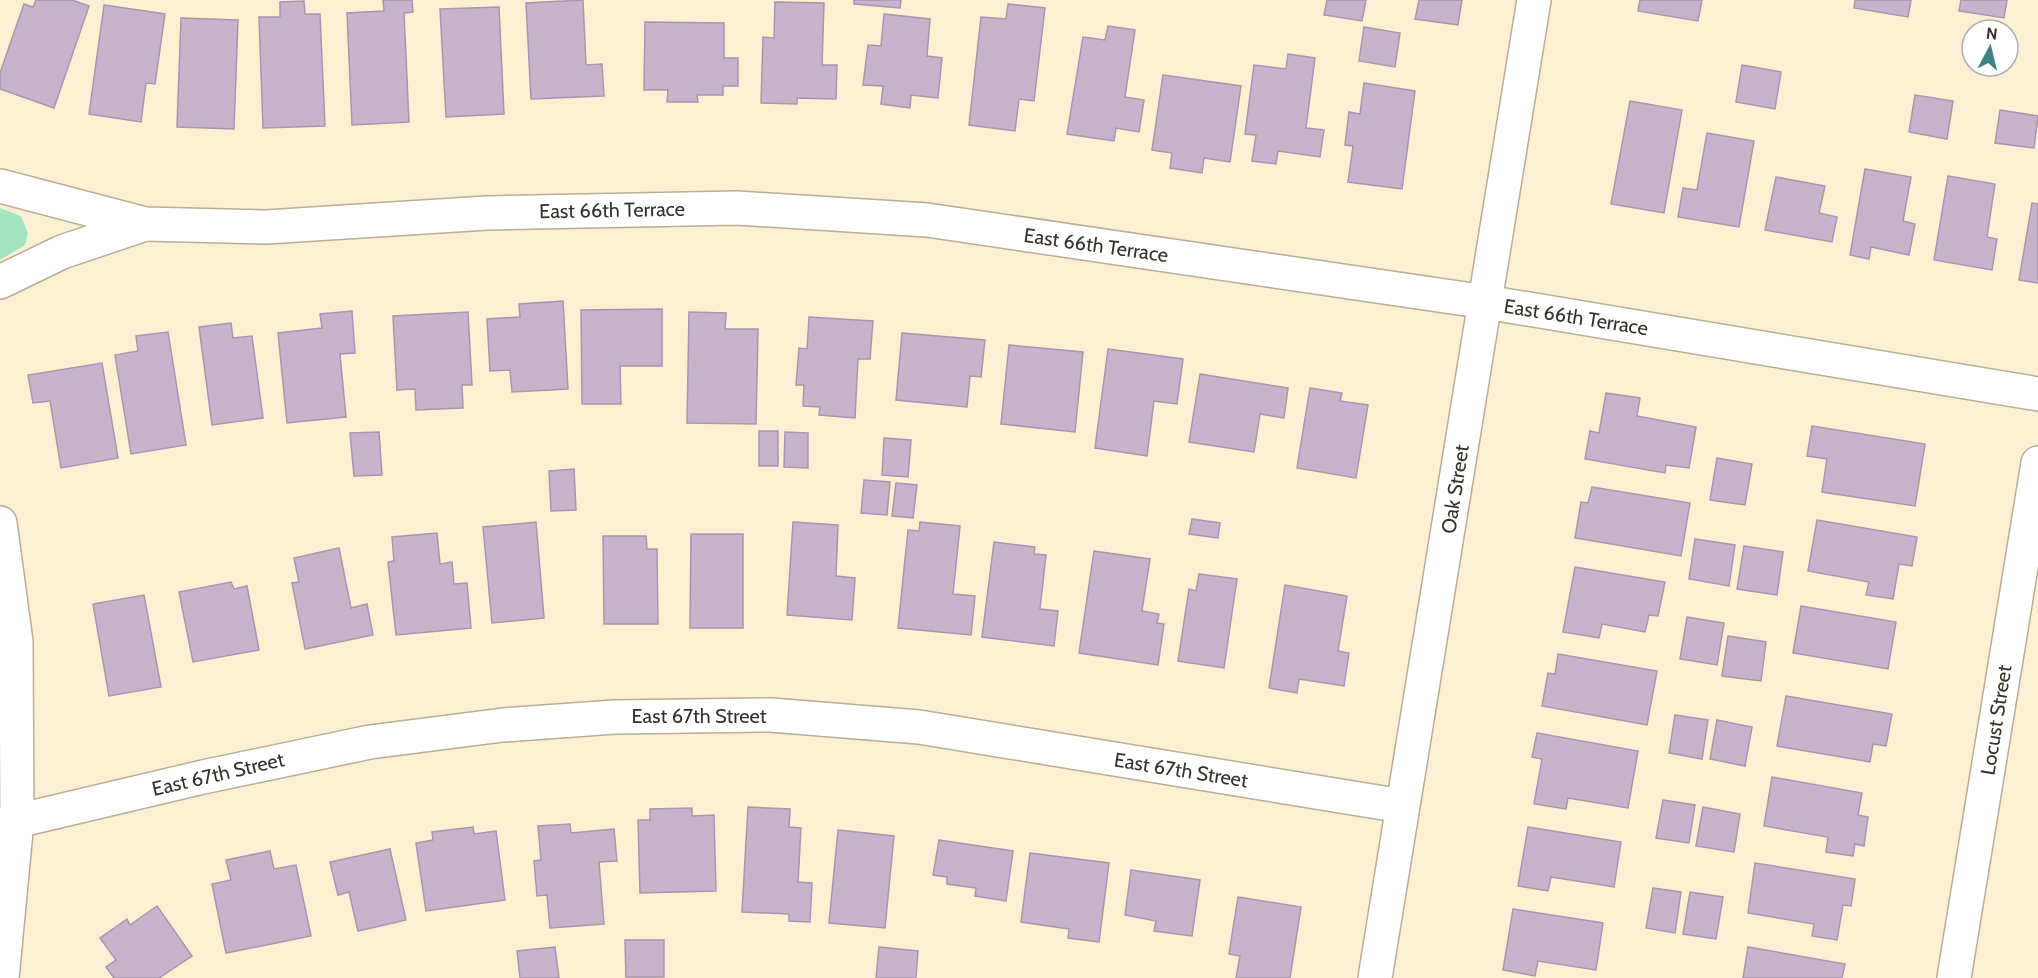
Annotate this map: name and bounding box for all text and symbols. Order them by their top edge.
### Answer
north arrow [1960,18,2020,78]
text: N [1985,23,1999,44]
street label: East 66th Terrace [539,197,685,223]
street label: East 66th Terrace [1022,223,1170,267]
street label: East 66th Terrace [1502,294,1650,340]
street label: Oak Street [1436,443,1474,535]
street label: Locust Street [1975,663,2017,777]
street label: East 67th Street [632,704,767,728]
street label: East 67th Street [150,747,287,801]
street label: East 67th Street [1112,748,1250,792]

